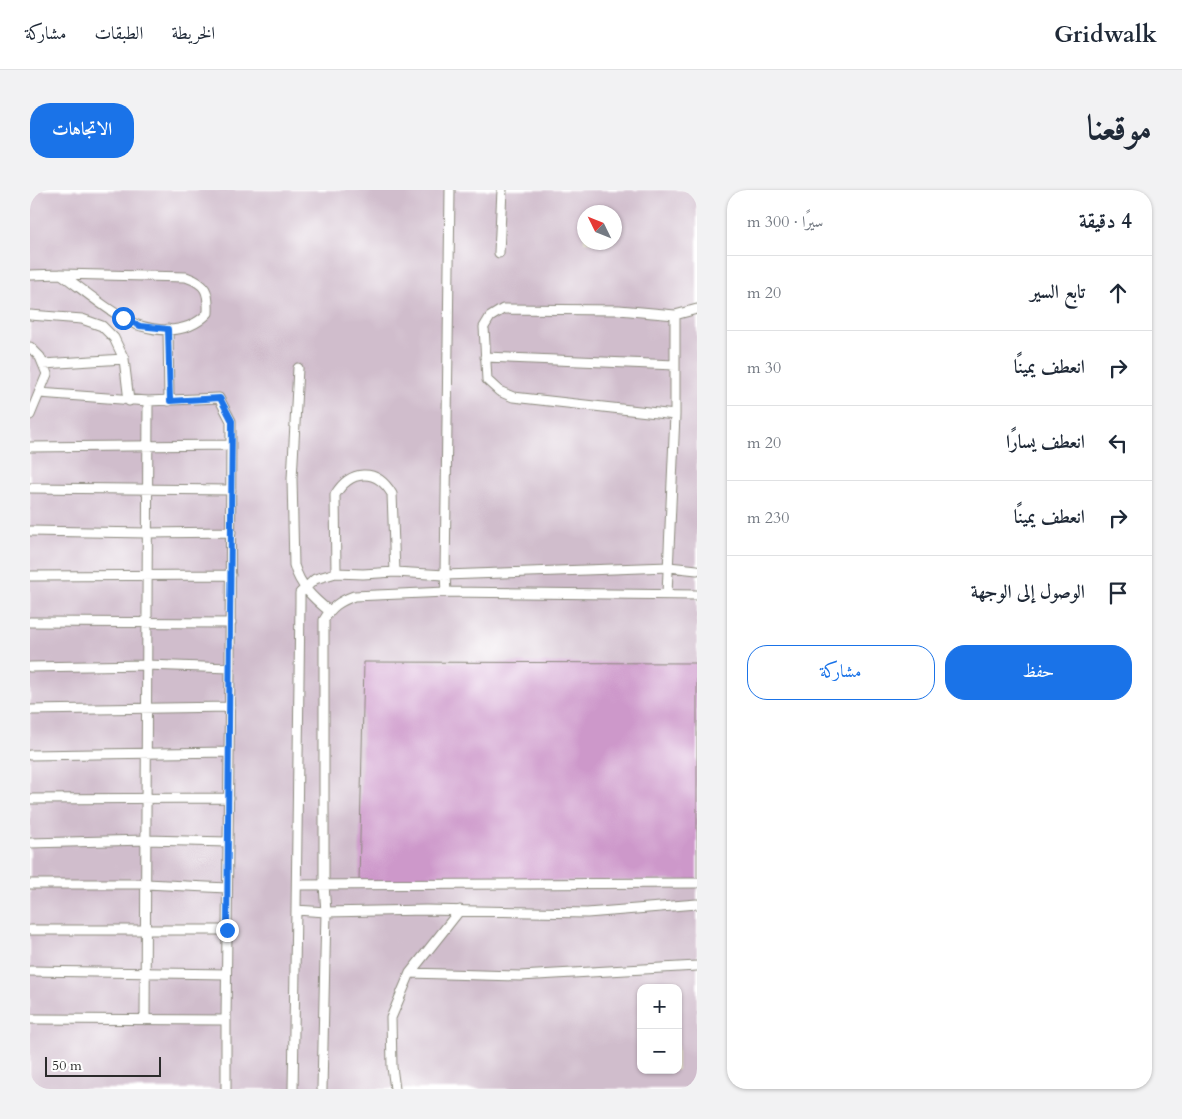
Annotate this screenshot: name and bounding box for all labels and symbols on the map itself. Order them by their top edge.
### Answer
north arrow [577,205,622,250]
route start [112,307,135,330]
route end [216,919,239,942]
scale bar [45,1054,161,1077]

